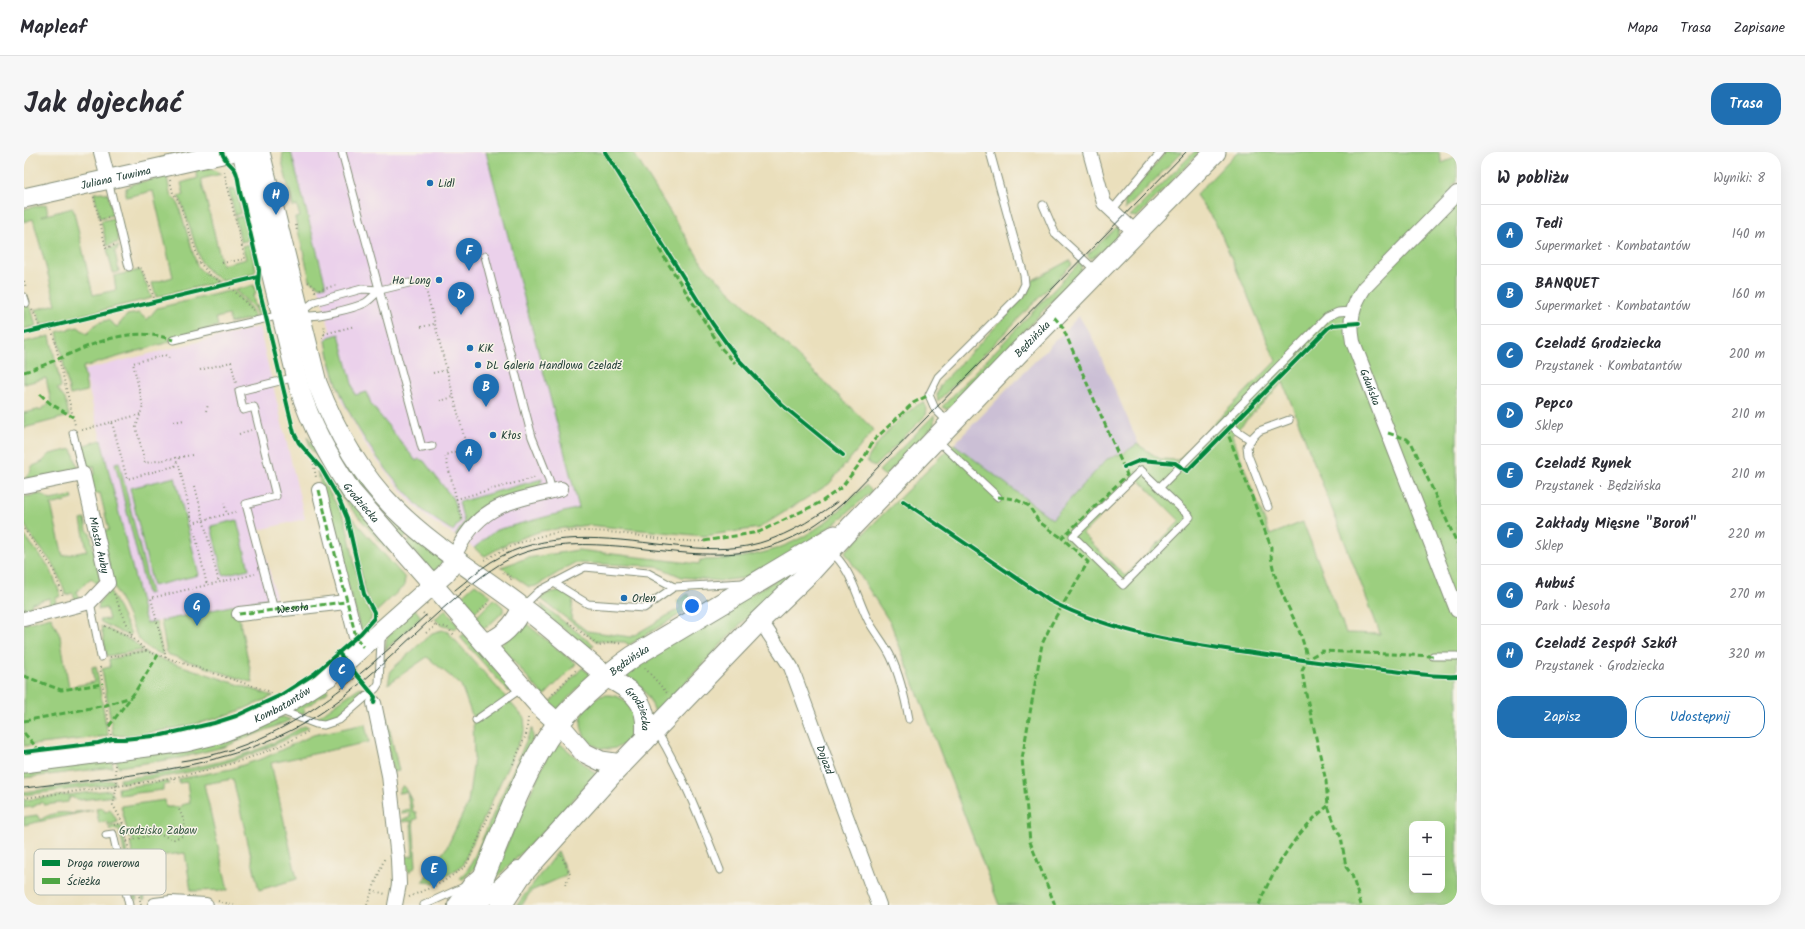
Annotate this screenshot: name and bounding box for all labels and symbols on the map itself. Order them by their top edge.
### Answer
street label: Juliana Tuwima [79,162,153,195]
place label: Lidl [438,175,455,193]
marker: Lidl [425,178,435,188]
pin: H [263,182,289,215]
pin: F [456,238,482,271]
place label: Ha Long [392,272,431,290]
marker: Ha Long [434,275,444,285]
pin: D [448,282,474,315]
street label: Będzińska [1010,317,1055,362]
place label: KiK [478,340,494,358]
marker: KiK [465,343,475,353]
place label: DL Galeria Handlowa Czeladź [486,357,623,375]
marker: DL Galeria Handlowa Czeladź [473,360,483,370]
street label: Gdańska [1354,366,1385,408]
pin: B [473,374,499,407]
place label: Kłos [501,427,521,445]
marker: Kłos [488,430,498,440]
pin: A [456,439,482,472]
street label: Grodziecka [338,479,383,528]
street label: Miasta Auby [83,515,114,576]
place label: Orlen [632,590,656,608]
pin: G [184,593,210,626]
marker: Orlen [619,593,629,603]
your location [682,596,702,616]
street label: Wesoła [276,598,310,620]
street label: Będzińska [606,641,653,681]
pin: C [329,657,355,690]
street label: Kombatantów [251,682,315,729]
street label: Grodziecka [620,682,654,731]
street label: Dojazd [811,743,838,778]
park label: Grodzisko Zabaw [119,822,198,840]
legend [34,849,166,895]
text: Droga rowerowa [67,855,140,873]
pin: E [421,856,447,889]
text: Ścieżka [67,873,100,891]

